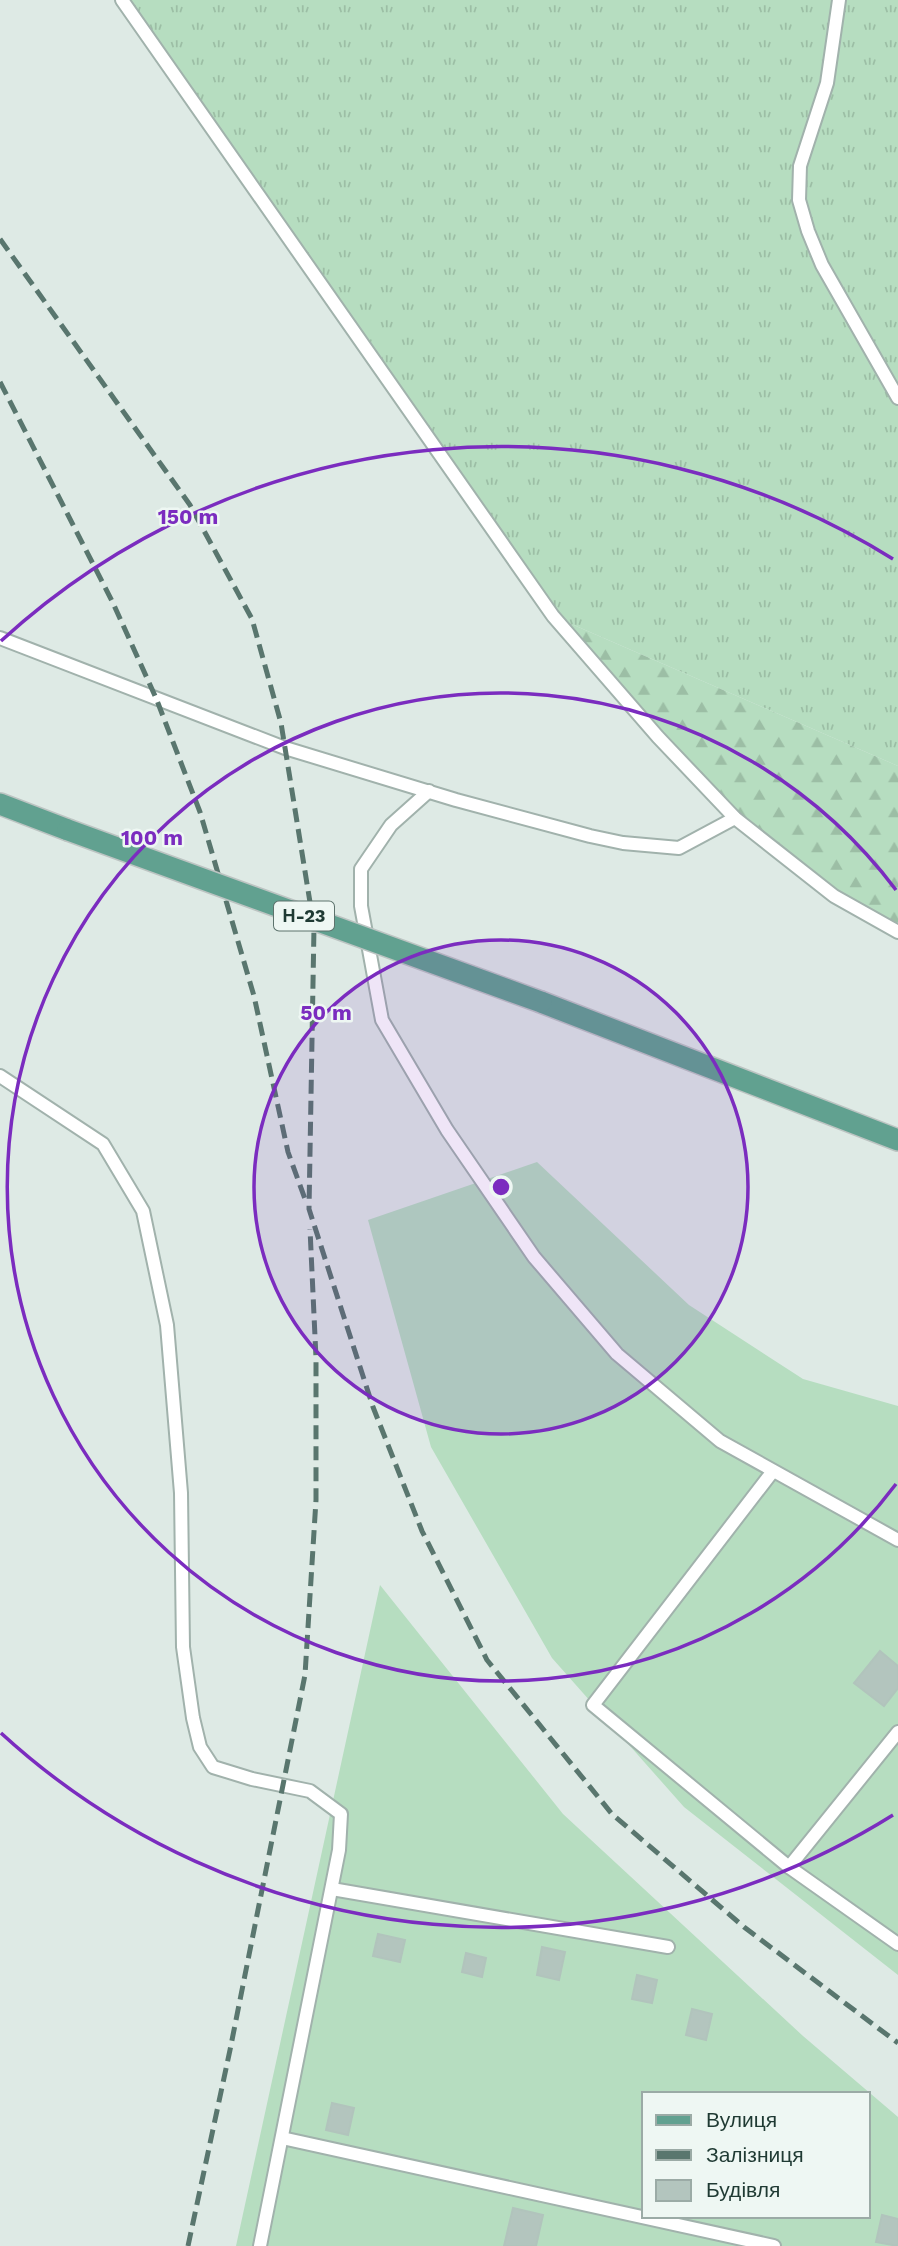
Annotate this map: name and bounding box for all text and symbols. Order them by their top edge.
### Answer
text: 150 m [158,504,218,529]
text: 100 m [121,825,183,850]
road number: Н-23 [274,902,334,931]
text: 50 m [300,1000,352,1025]
centre of rings [489,1175,513,1199]
legend [642,2092,870,2218]
text: Вулиця [706,2107,777,2132]
text: Залізниця [706,2142,804,2167]
text: Будівля [706,2177,780,2202]

